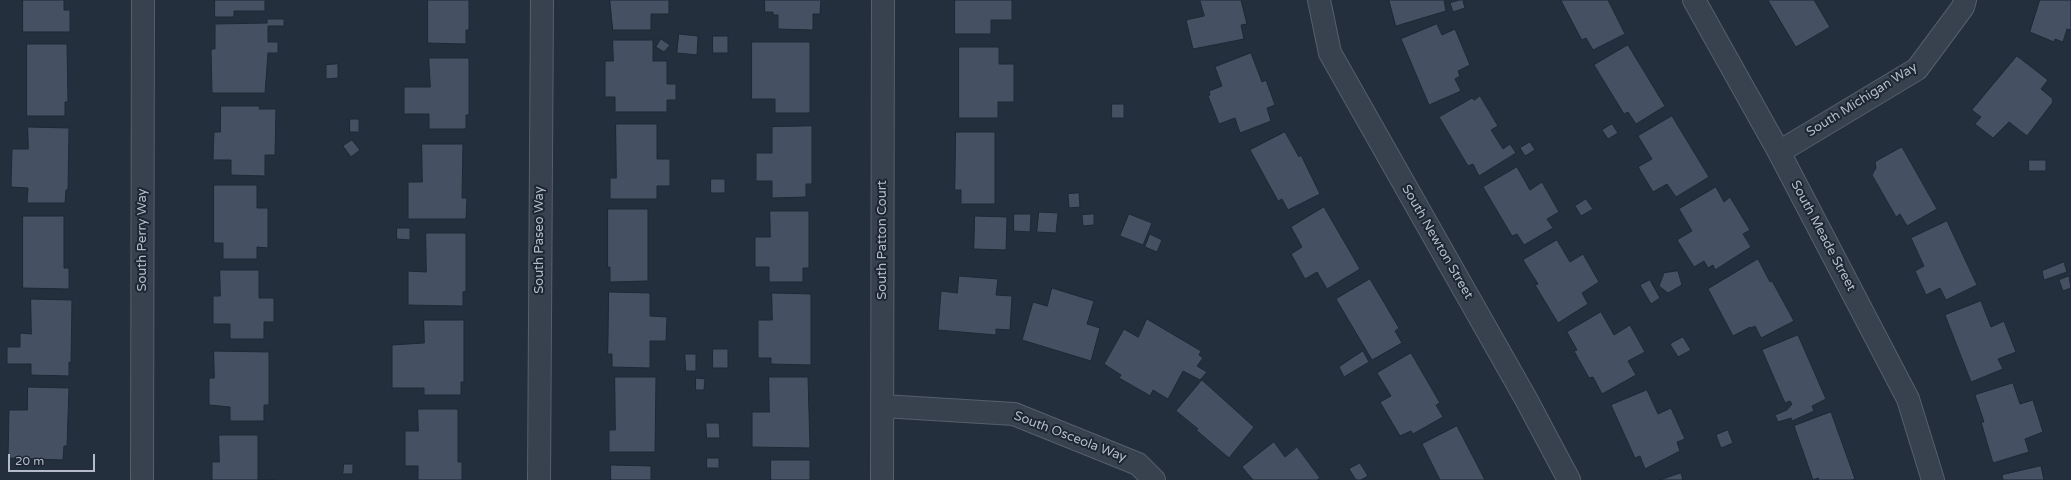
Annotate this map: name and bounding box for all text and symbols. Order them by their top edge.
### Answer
street label: South Michigan Way [1804,60,1920,140]
street label: South Meade Street [1787,178,1859,294]
street label: South Patton Court [875,180,891,300]
street label: South Newton Street [1398,182,1476,302]
street label: South Paseo Way [532,186,548,294]
street label: South Perry Way [135,188,151,292]
street label: South Osceola Way [1011,408,1129,466]
scale bar [10,446,97,472]
text: 20 m [15,454,44,468]

